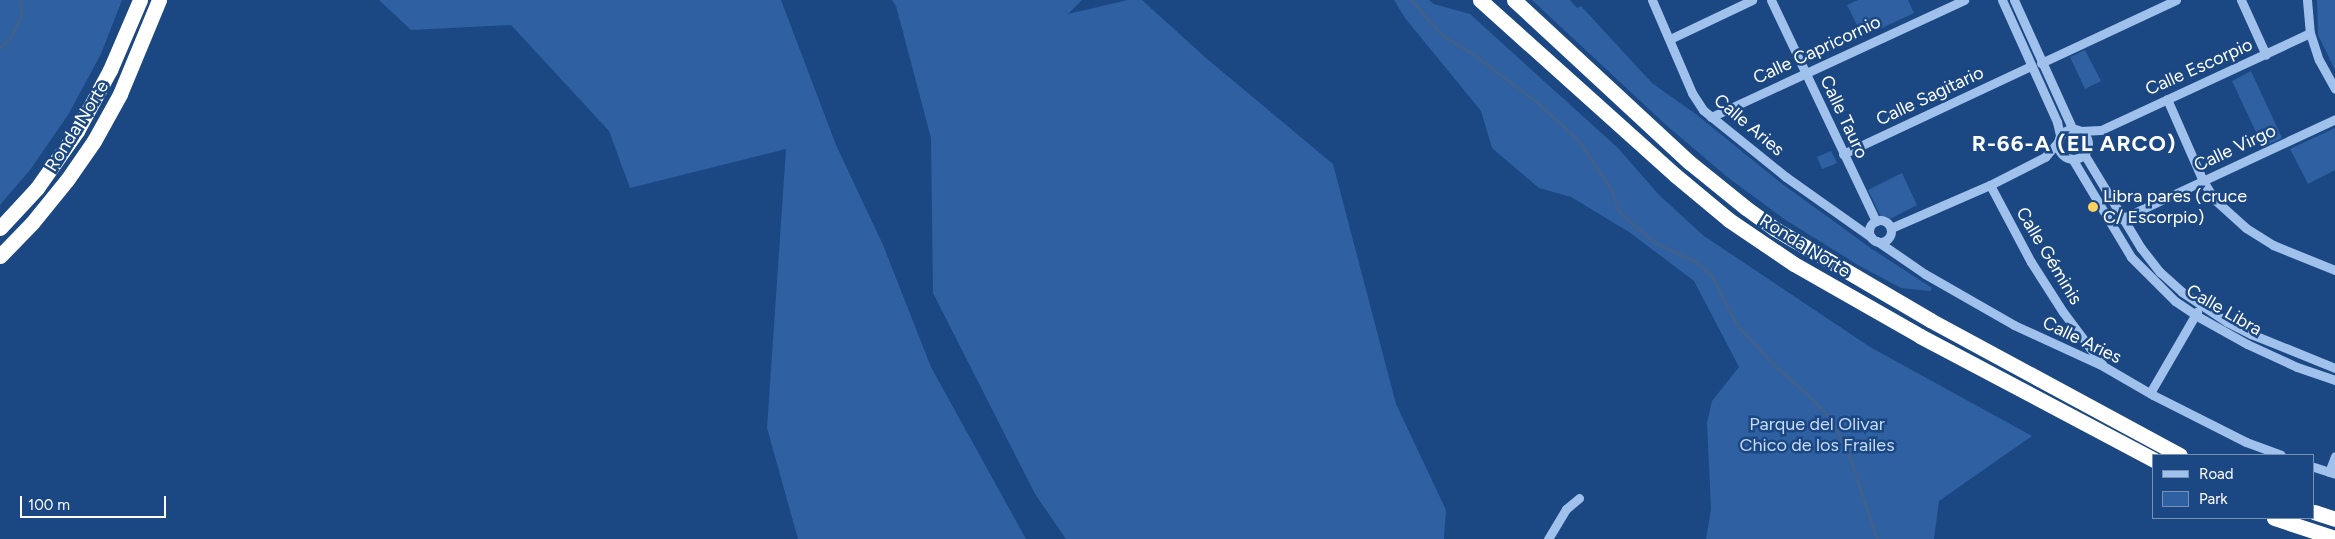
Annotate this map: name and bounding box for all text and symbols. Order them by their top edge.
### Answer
street label: Calle Capricornio [1750,11,1884,89]
street label: Calle Escorpio [2142,34,2256,100]
street label: Calle Sagitario [1873,62,1987,130]
street label: Calle Tauro [1815,72,1873,162]
street label: Ronda Norte [41,77,113,175]
street label: Calle Aries [1709,89,1789,161]
street label: Calle Virgo [2191,120,2279,176]
district label: R-66-A (EL ARCO) [1970,131,2178,157]
place label: Libra pares (cruce C/ Escorpio) [2103,186,2247,228]
marker: Libra pares (cruce C/ Escorpio) [2087,201,2099,213]
street label: Calle Géminis [2011,203,2087,309]
street label: Ronda Norte [1756,210,1854,282]
street label: Calle Libra [2182,280,2266,340]
street label: Calle Aries [2039,312,2125,368]
park label: Parque del Olivar Chico de los Frailes [1739,414,1895,456]
legend [2152,454,2315,519]
text: Road [2199,465,2234,483]
scale bar [22,486,169,518]
text: Park [2199,490,2228,508]
text: 100 m [28,496,70,514]

